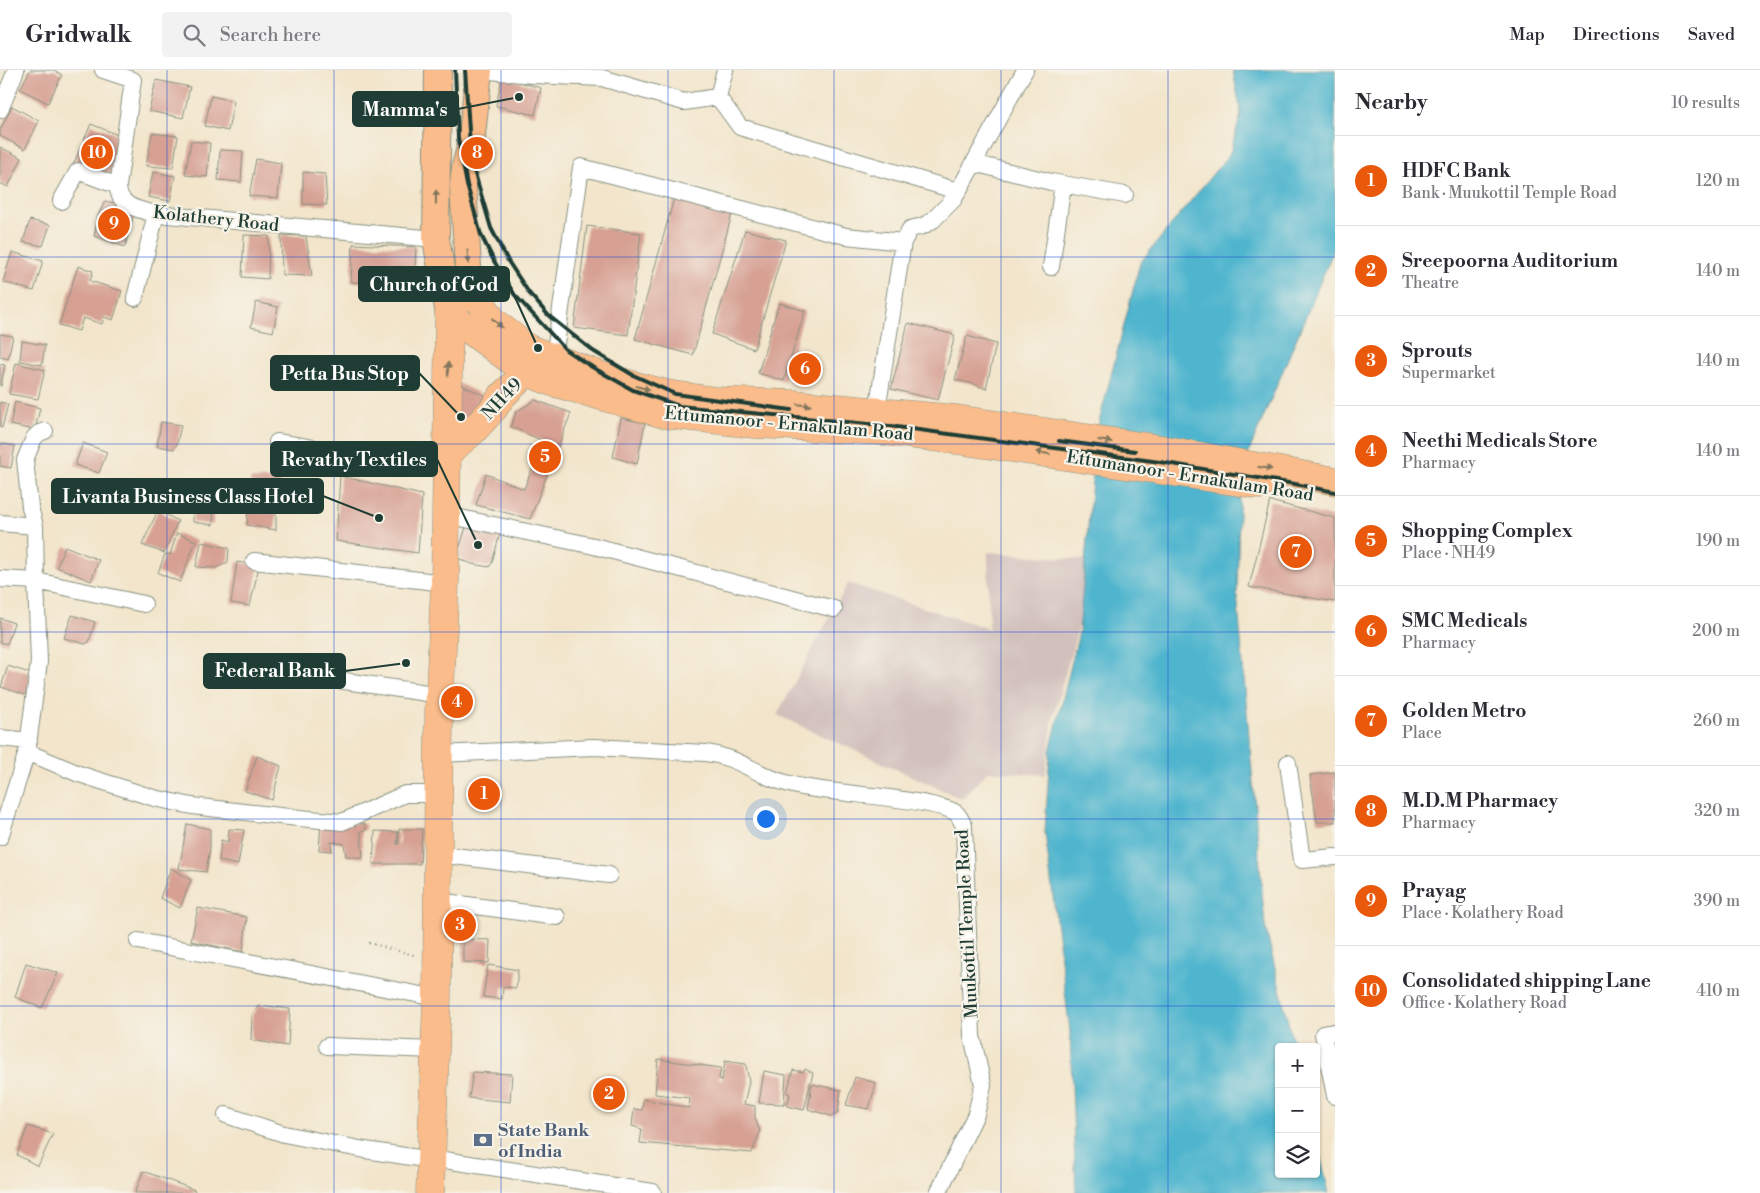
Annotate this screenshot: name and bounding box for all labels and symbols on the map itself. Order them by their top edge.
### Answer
callout: Mamma's [353,92,458,126]
text: Mamma's [362,98,448,122]
pin: 10 [81,134,113,172]
pin: 8 [461,134,493,172]
one-way arrow [433,189,441,205]
street label: Kolathery Road [152,201,281,237]
pin: 9 [98,205,130,243]
one-way arrow [464,250,472,266]
callout: Church of God [359,267,509,301]
text: Church of God [369,273,499,297]
one-way arrow [490,317,502,329]
pin: 6 [789,350,821,388]
callout: Petta Bus Stop [271,356,419,390]
one-way arrow [444,361,452,377]
text: Petta Bus Stop [281,362,409,386]
street label: NH49 [477,373,527,425]
one-way arrow [636,384,651,392]
one-way arrow [797,401,813,409]
street label: Ettumanoor - Ernakulam Road [664,402,915,446]
one-way arrow [1097,437,1113,445]
pin: 5 [529,438,561,476]
callout: Revathy Textiles [271,442,437,476]
street label: Ettumanoor - Ernakulam Road [1065,445,1316,507]
text: Revathy Textiles [281,448,427,472]
one-way arrow [1035,449,1051,457]
one-way arrow [1257,464,1273,472]
callout: Livanta Business Class Hotel [52,479,323,513]
text: Livanta Business Class Hotel [62,485,314,509]
pin: 7 [1280,533,1312,571]
callout: Federal Bank [204,654,345,688]
text: Federal Bank [214,659,336,683]
pin: 4 [441,683,473,721]
pin: 1 [468,775,500,813]
your location [753,806,779,832]
street label: Muukottil Temple Road [951,828,983,1019]
pin: 3 [444,906,476,944]
pin: 2 [593,1075,625,1113]
place label: State Bank of India [498,1119,590,1163]
bank icon: State Bank of India [472,1129,494,1151]

